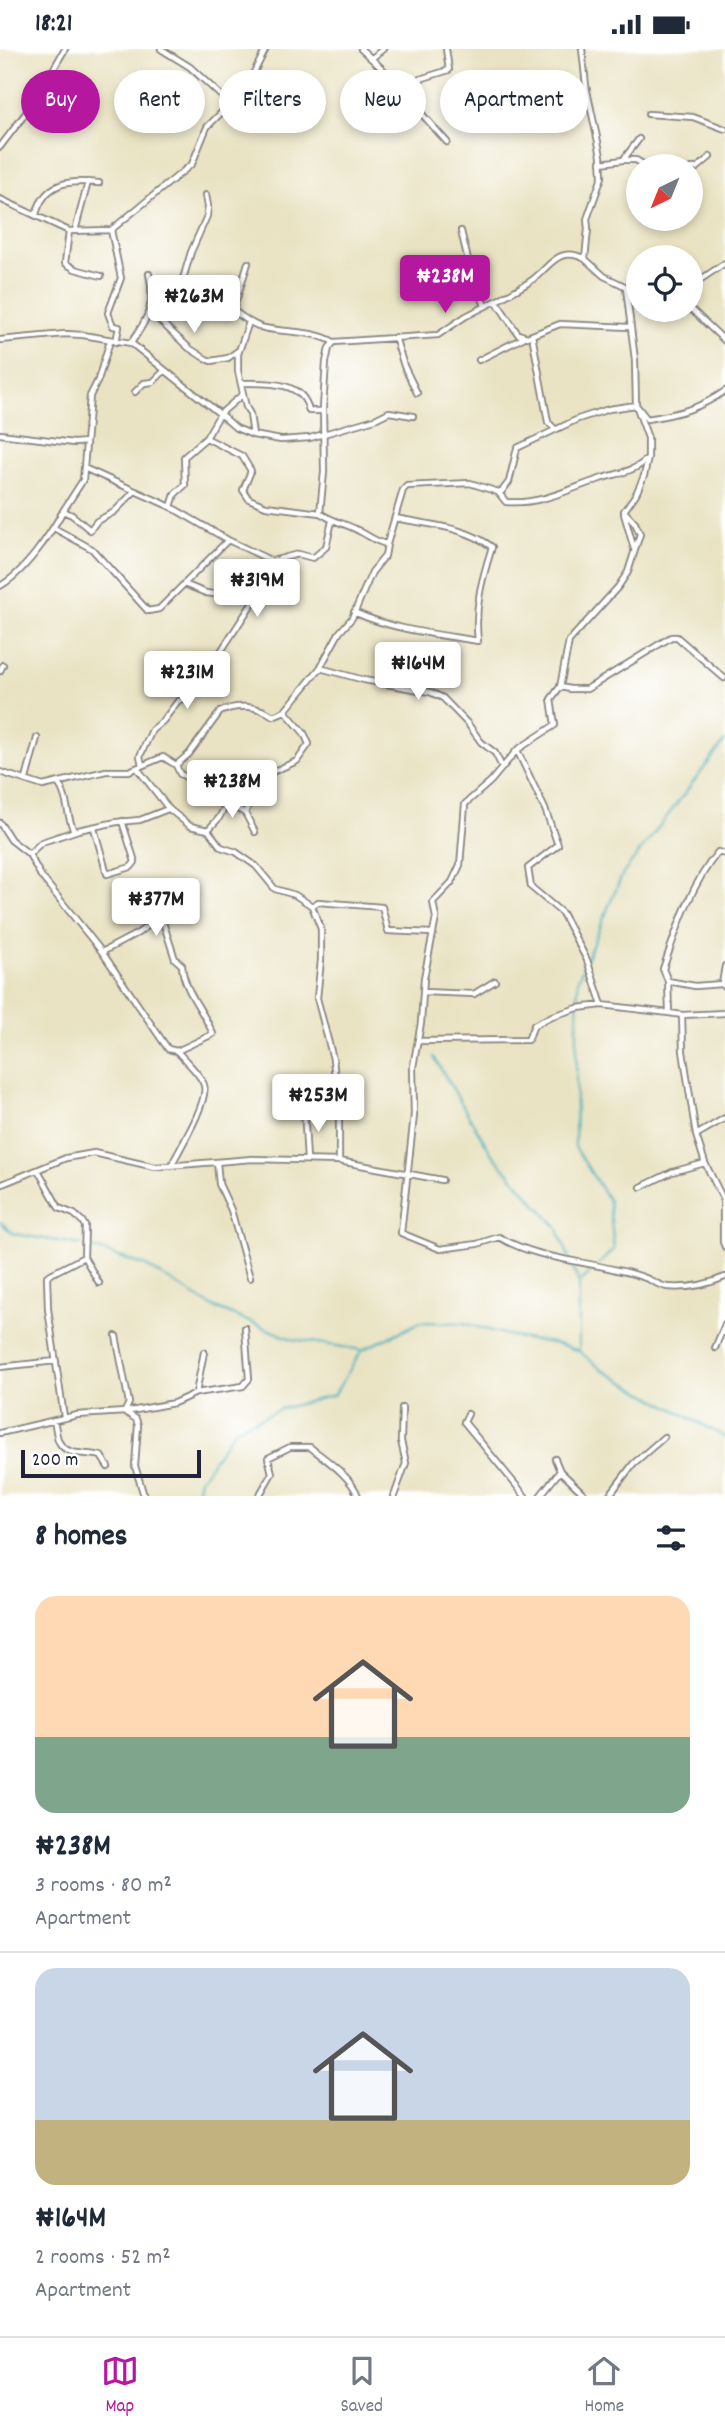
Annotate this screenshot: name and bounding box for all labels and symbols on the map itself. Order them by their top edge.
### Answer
north arrow [626,154,704,231]
pin: ₦238M [396,255,494,315]
pin: ₦263M [145,275,243,335]
pin: ₦319M [208,559,306,619]
pin: ₦164M [369,643,467,702]
pin: ₦231M [138,651,236,711]
pin: ₦238M [183,761,281,820]
pin: ₦377M [107,879,205,938]
pin: ₦253M [269,1075,367,1134]
scale bar [21,1447,201,1479]

